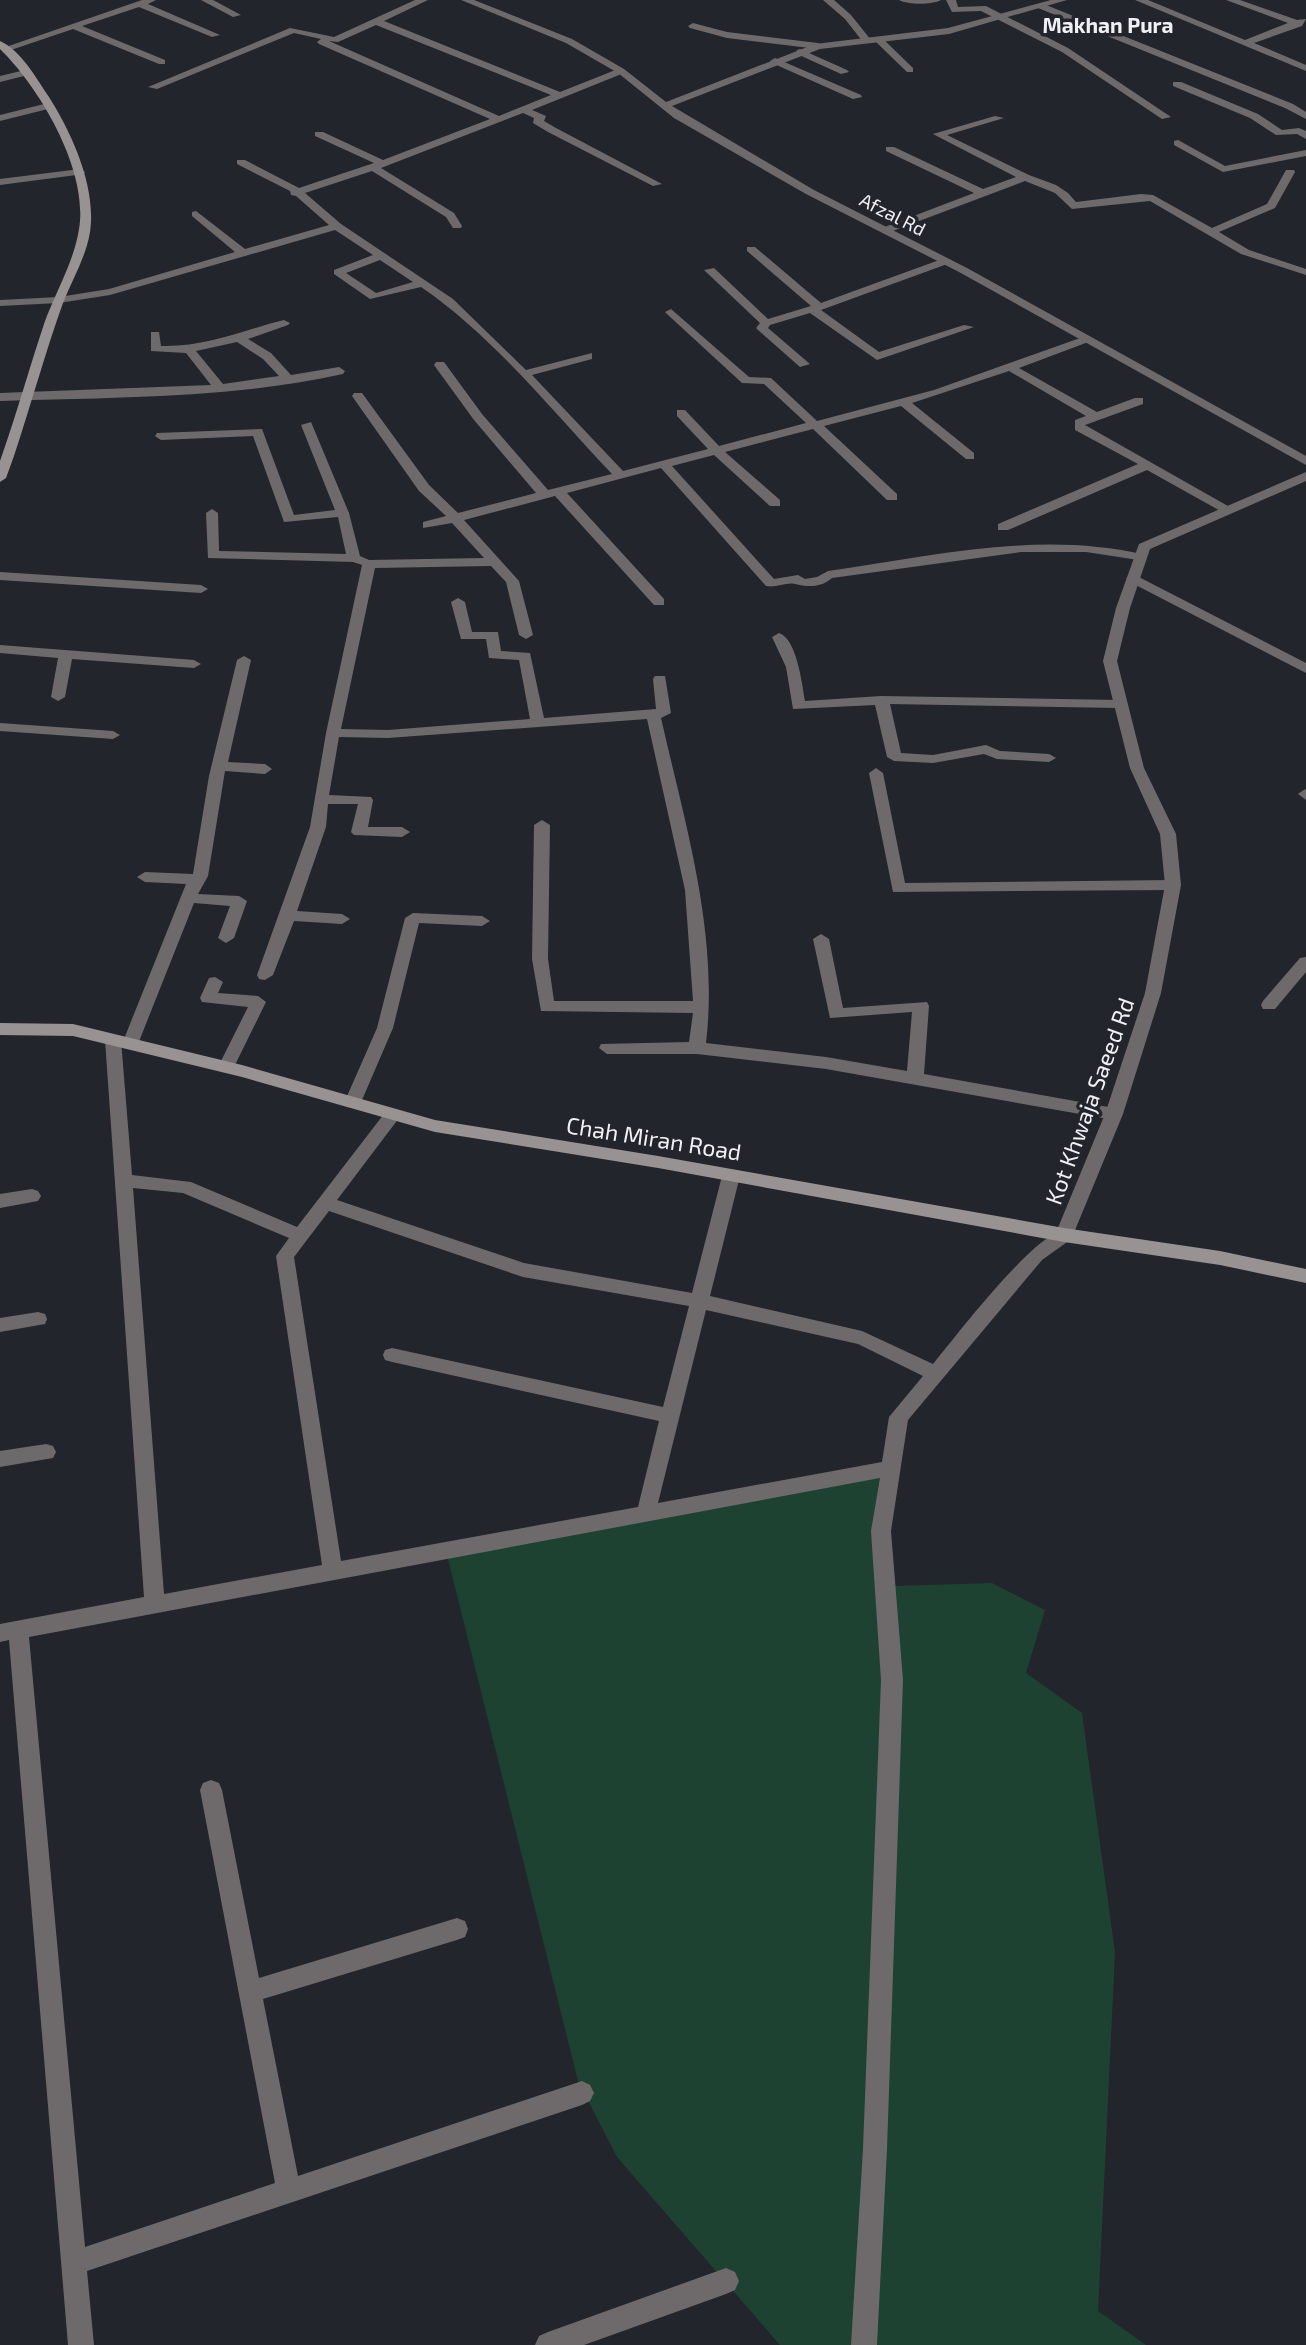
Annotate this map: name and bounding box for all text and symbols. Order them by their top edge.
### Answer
district label: Makhan Pura [1043,12,1173,37]
street label: Afzal Rd [856,188,930,240]
street label: Kot Khwaja Saeed Rd [1039,994,1139,1208]
street label: Chah Miran Road [565,1110,743,1166]

